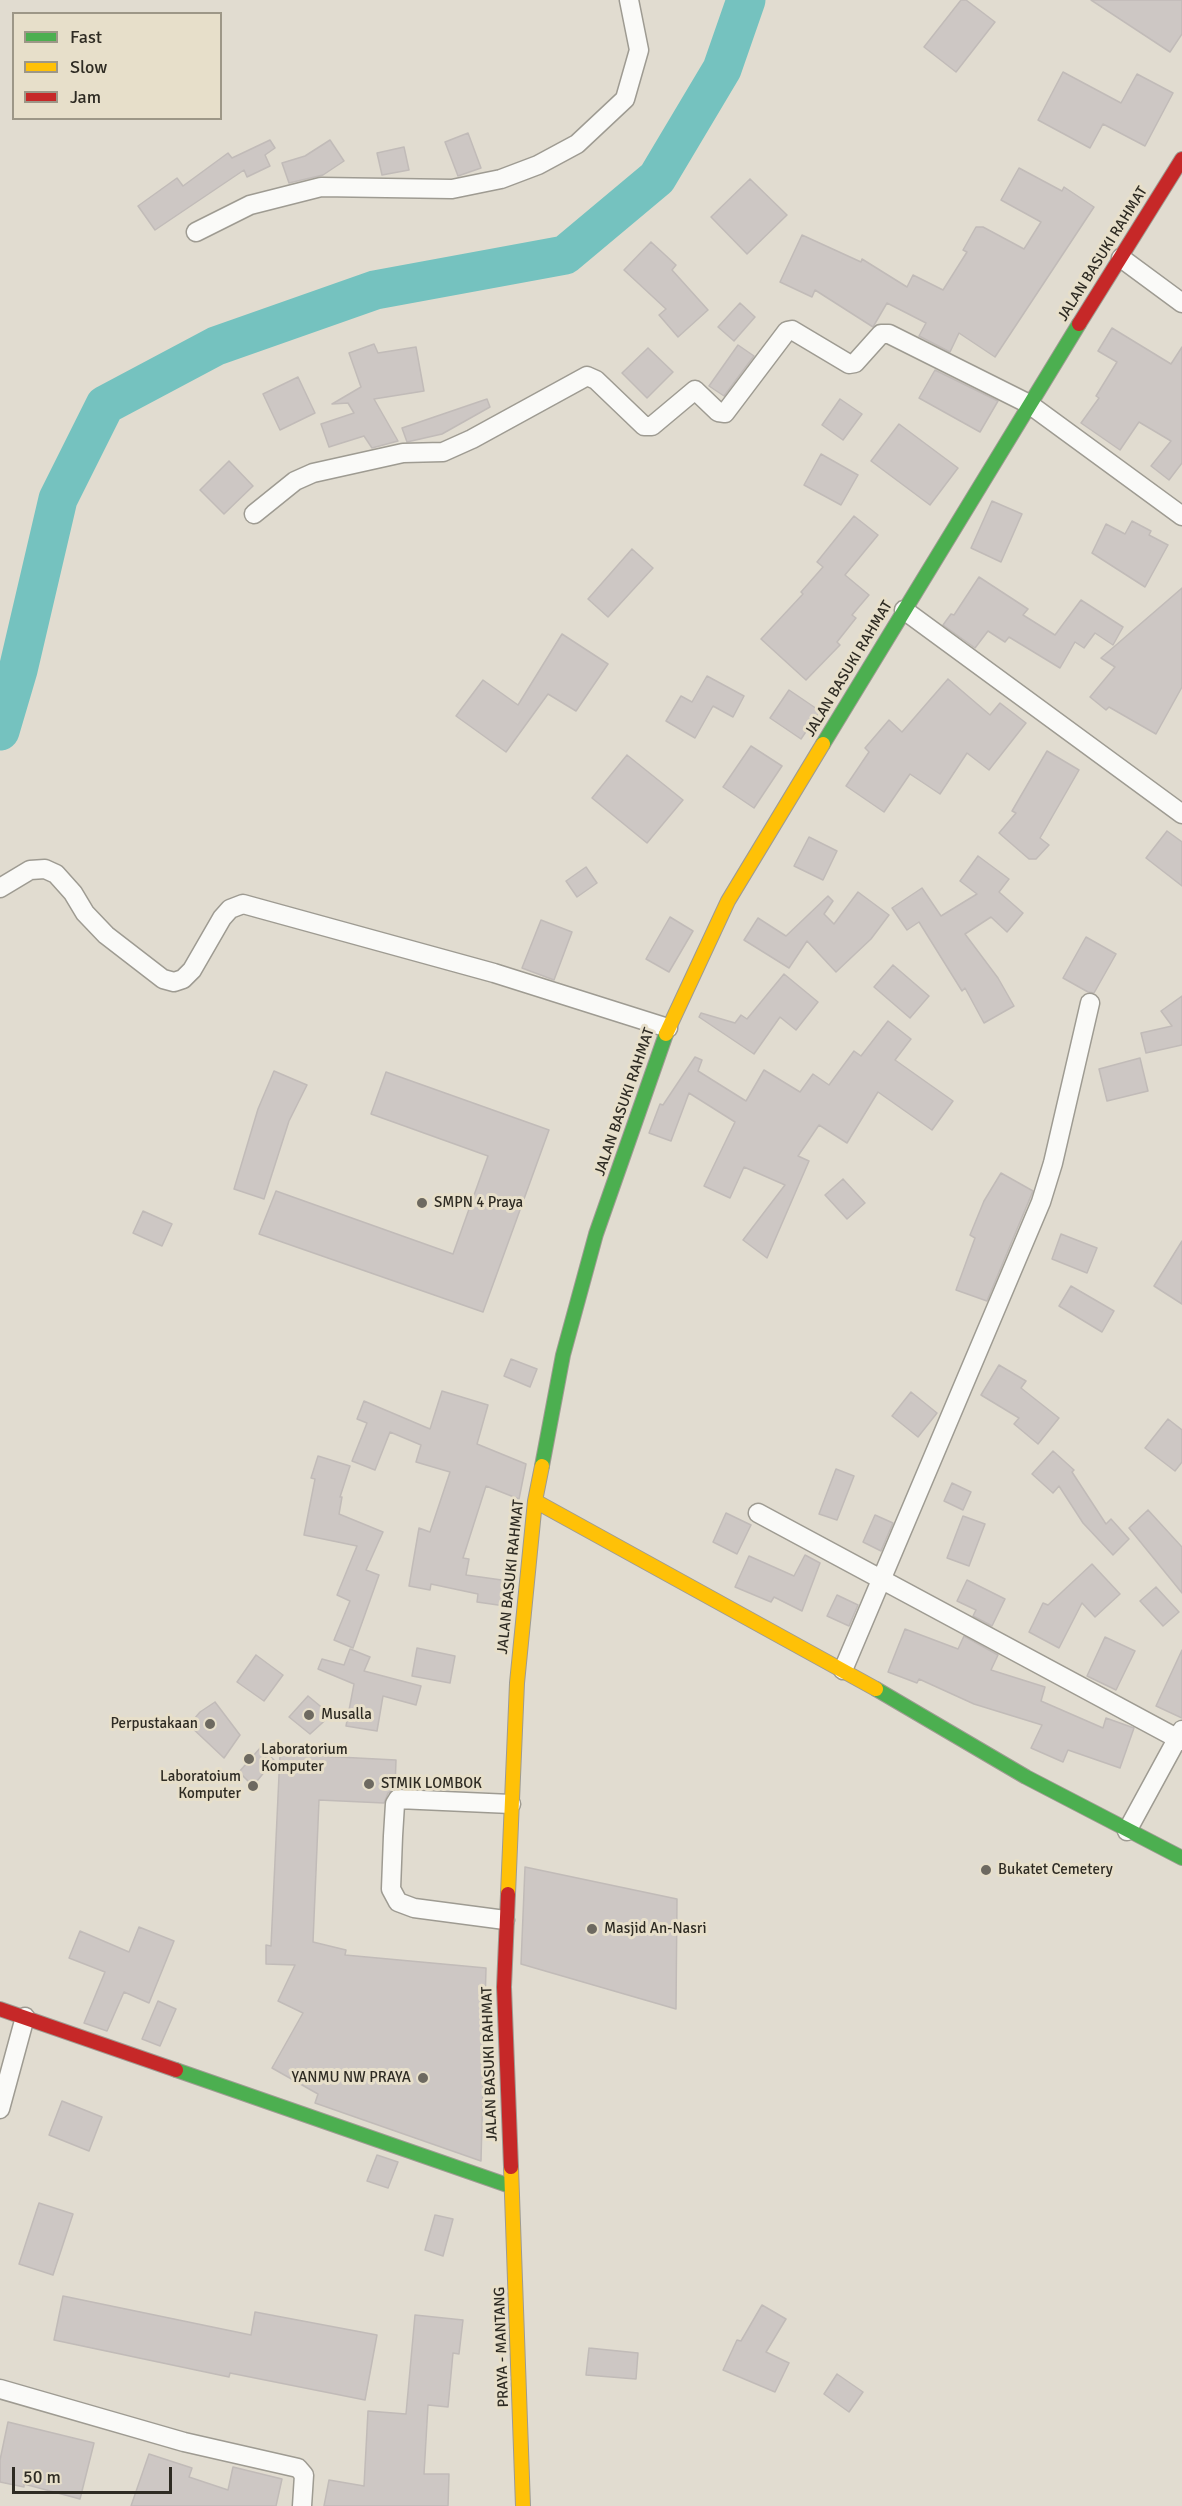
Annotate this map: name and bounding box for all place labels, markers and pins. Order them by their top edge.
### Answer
place label: SMPN 4 Praya [434,1194,523,1212]
marker: SMPN 4 Praya [415,1196,429,1210]
place label: Musalla [321,1706,372,1724]
marker: Musalla [302,1708,316,1722]
place label: Perpustakaan [110,1715,198,1733]
marker: Perpustakaan [203,1717,217,1731]
place label: Laboratorium Komputer [261,1741,348,1776]
marker: Laboratorium Komputer [242,1752,256,1766]
place label: Laboratoium Komputer [160,1768,241,1803]
place label: STMIK LOMBOK [381,1775,482,1793]
marker: STMIK LOMBOK [362,1777,376,1791]
marker: Laboratoium Komputer [246,1779,260,1793]
place label: Bukatet Cemetery [998,1861,1113,1879]
marker: Bukatet Cemetery [979,1863,993,1877]
place label: Masjid An-Nasri [604,1920,707,1938]
marker: Masjid An-Nasri [585,1922,599,1936]
place label: YANMU NW PRAYA [291,2069,411,2087]
marker: YANMU NW PRAYA [416,2071,430,2085]

